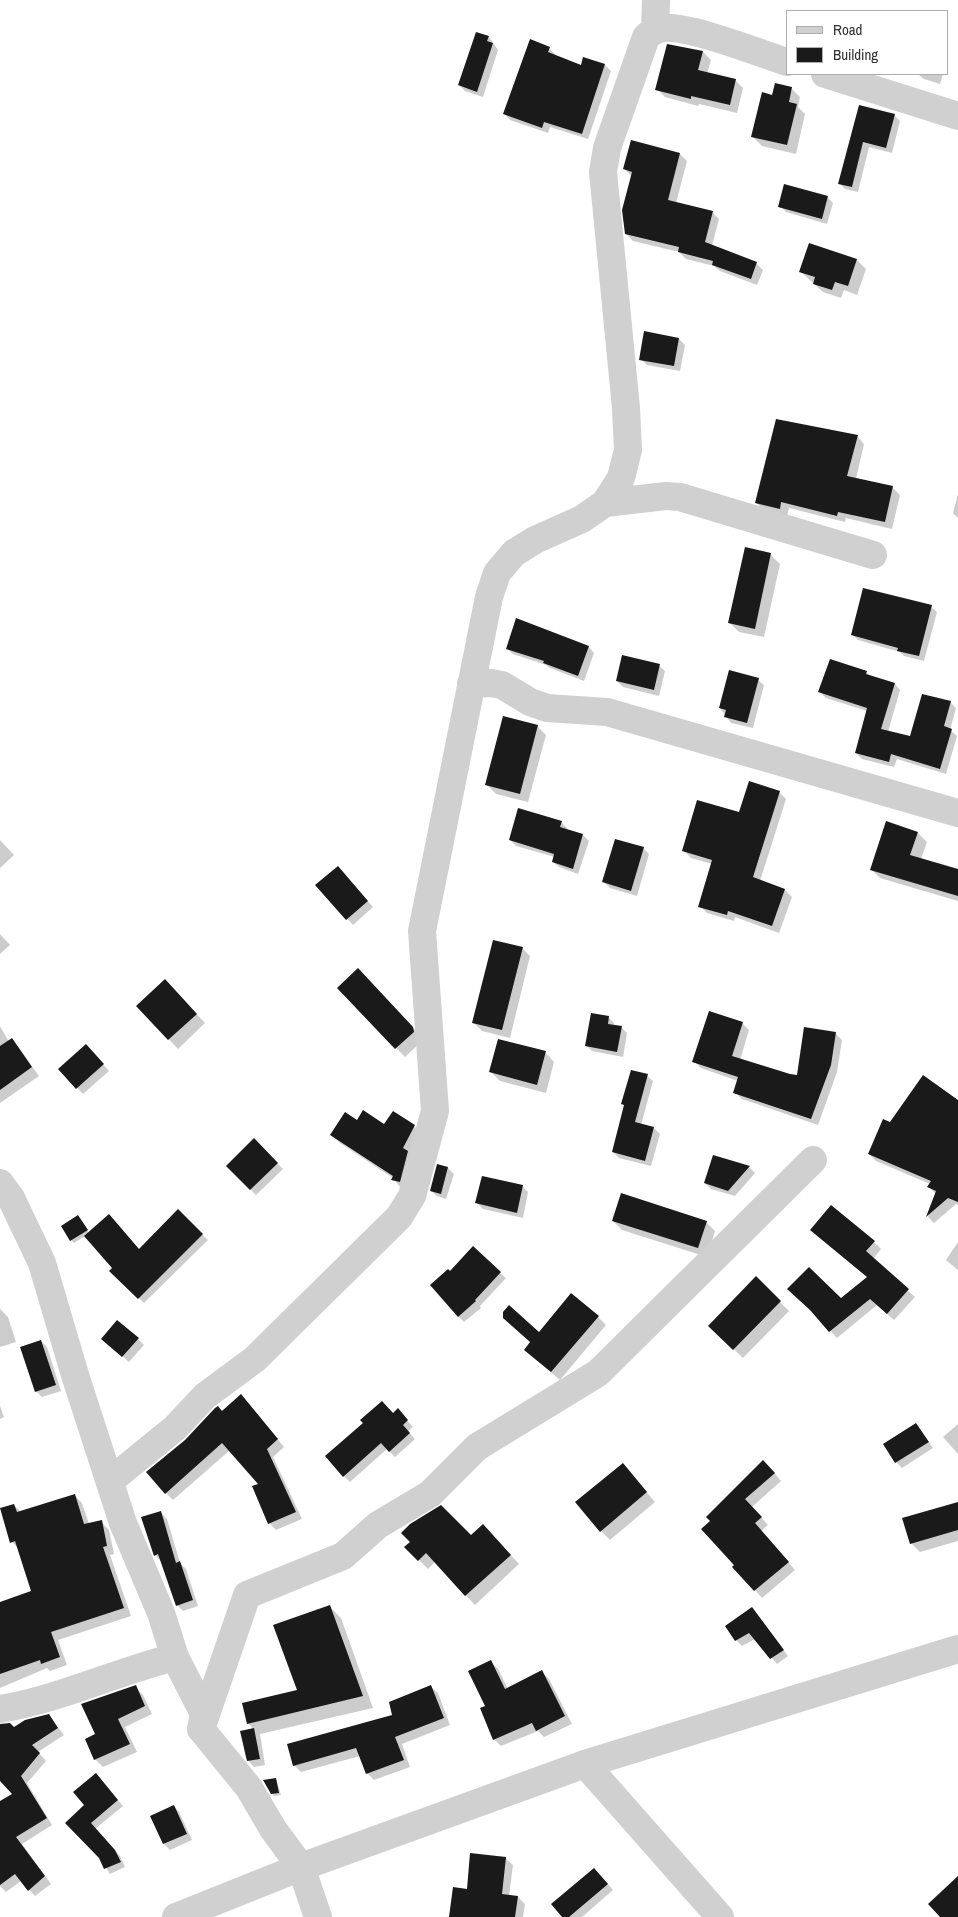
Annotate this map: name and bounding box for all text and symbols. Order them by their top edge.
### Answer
legend [786,10,948,75]
text: Road [833,19,862,40]
text: Building [833,44,878,65]

